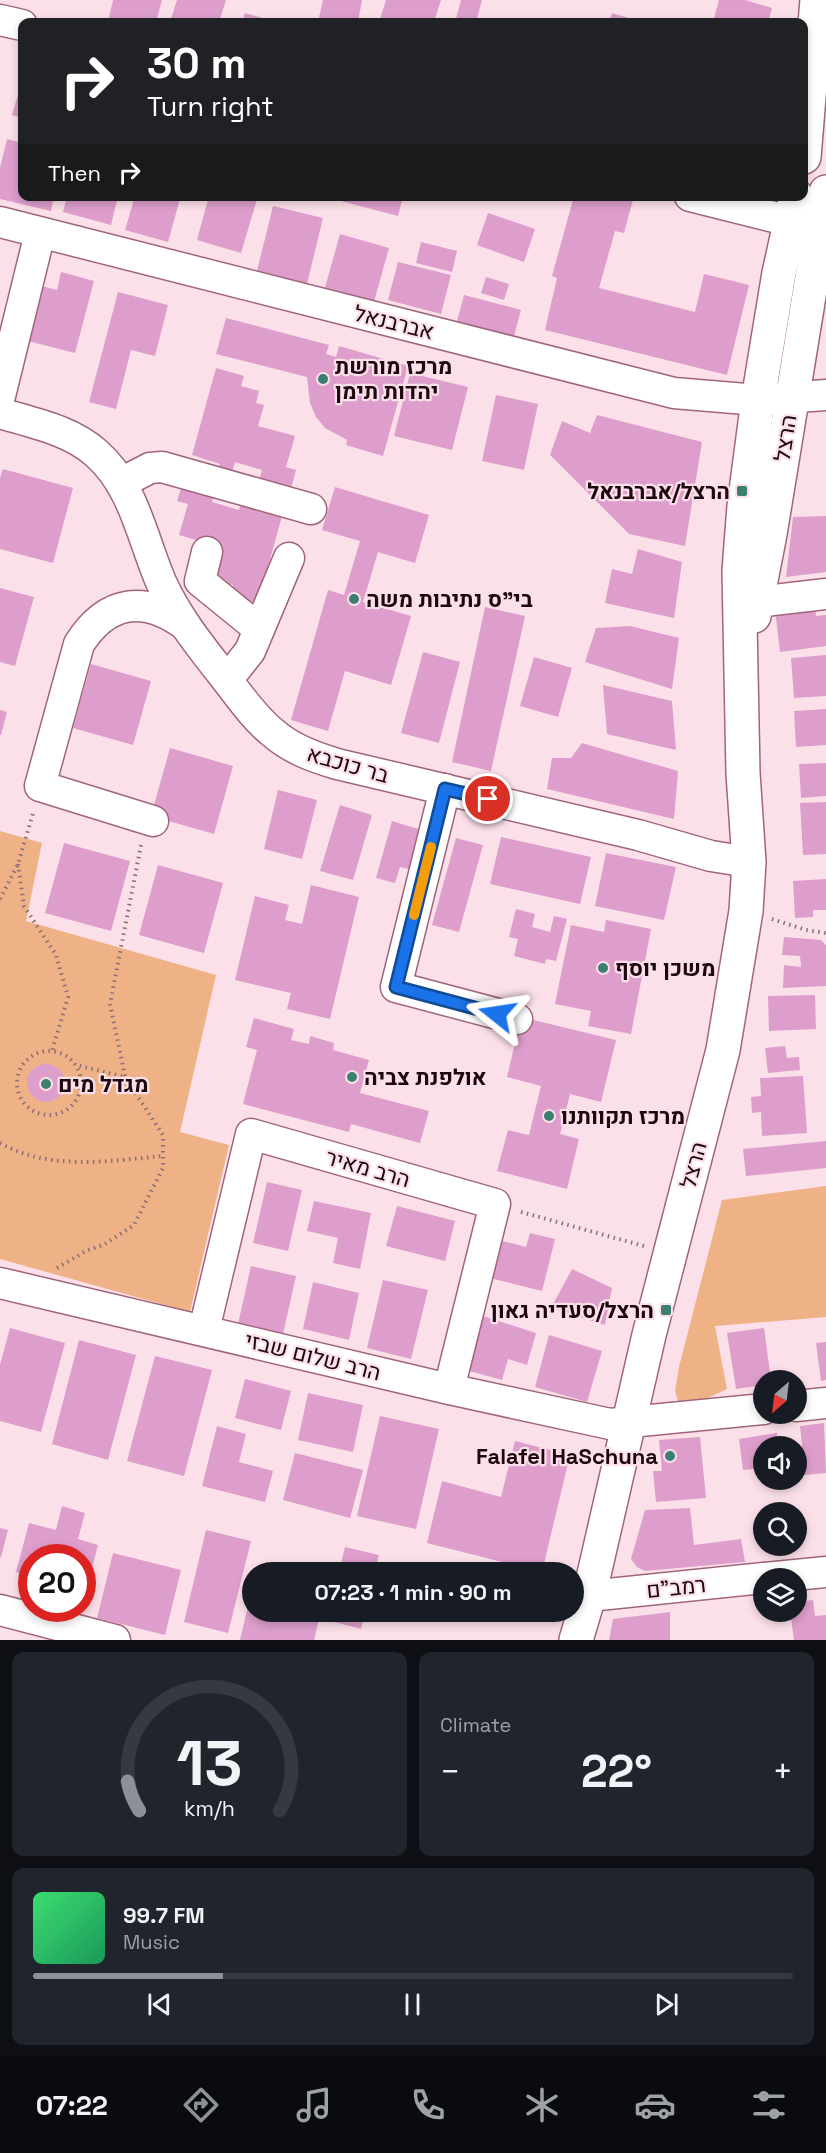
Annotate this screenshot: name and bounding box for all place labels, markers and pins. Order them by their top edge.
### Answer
place label: מרכז מורשת יהדות תימן [335,352,452,405]
marker: מרכז מורשת יהדות תימן [316,372,330,386]
place label: הרצל/אברבנאל [587,477,730,505]
marker: הרצל/אברבנאל [735,484,749,498]
place label: בי"ס נתיבות משה [366,585,533,613]
marker: בי"ס נתיבות משה [347,592,361,606]
pin [462,773,513,824]
place label: משכן יוסף [615,954,716,982]
marker: משכן יוסף [596,961,610,975]
place label: אולפנת צביה [364,1063,487,1091]
place label: מגדל מים [58,1070,149,1098]
marker: אולפנת צביה [345,1070,359,1084]
marker: מגדל מים [39,1077,53,1091]
place label: מרכז תקוותנו [561,1102,685,1130]
marker: מרכז תקוותנו [542,1109,556,1123]
place label: הרצל/סעדיה גאון [491,1296,654,1324]
marker: הרצל/סעדיה גאון [659,1303,673,1317]
place label: Falafel HaSchuna [476,1442,658,1470]
marker: Falafel HaSchuna [663,1449,677,1463]

